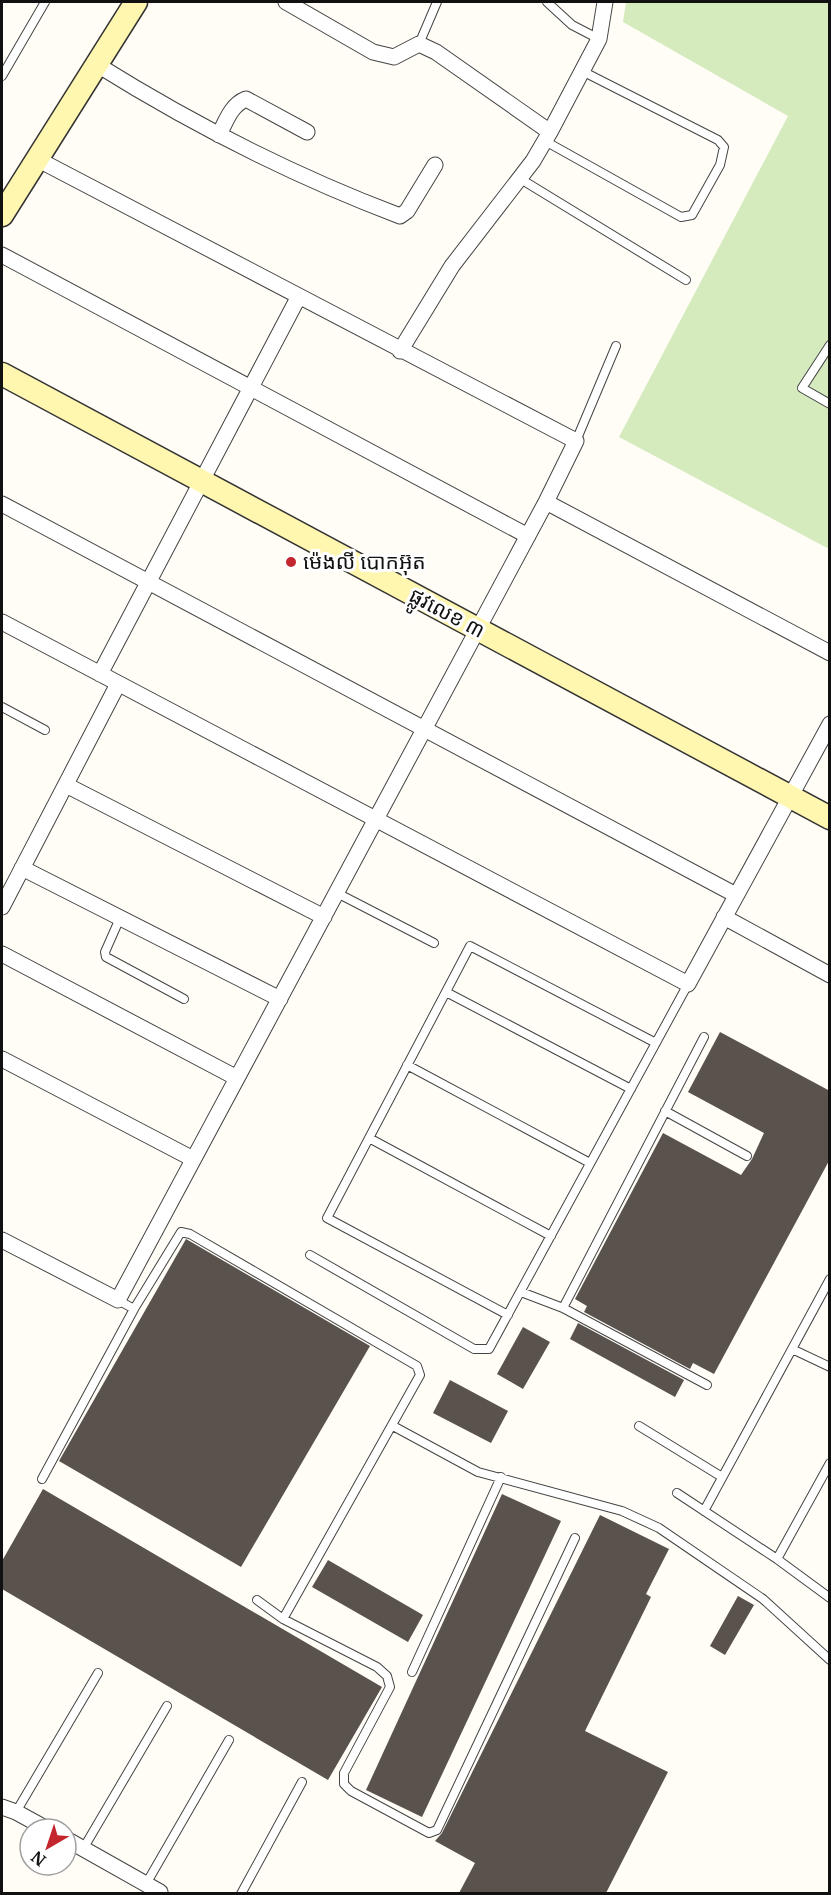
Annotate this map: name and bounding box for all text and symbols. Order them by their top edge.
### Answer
place label: ម៉េងលី បោកអ៊ុត [303,548,426,576]
marker: ម៉េងលី បោកអ៊ុត [284,555,298,569]
street label: ផ្លូវលេខ ៣ [402,581,490,649]
north arrow [18,1817,78,1877]
text: N [27,1847,50,1870]

